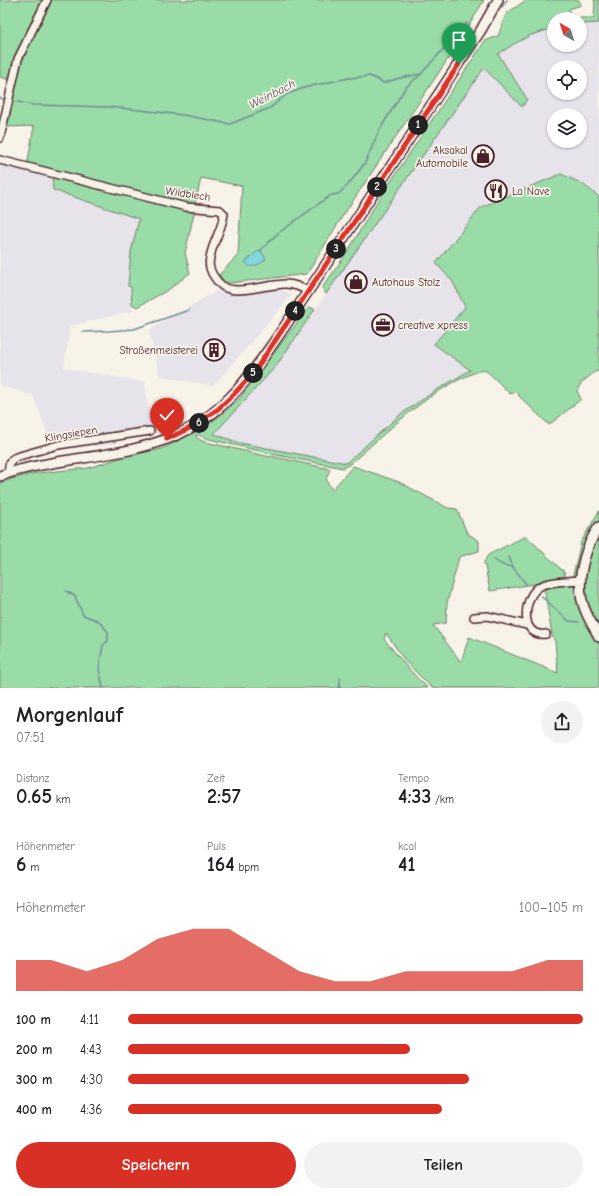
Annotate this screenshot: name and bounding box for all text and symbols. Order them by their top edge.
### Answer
north arrow [547,12,587,52]
map controls [547,12,587,148]
pin [442,23,476,64]
icon: arrive [448,29,470,51]
button: locate [547,60,587,100]
water label: Weinbach [246,76,298,112]
button: layers [547,108,587,148]
pin: 1 [408,115,428,135]
text: 1 [416,118,420,131]
shop icon: Aksakal Automobile [470,143,496,169]
place label: Aksakal Automobile [416,144,468,170]
pin: 2 [367,177,387,197]
restaurant icon: La Nave [483,178,509,204]
text: 2 [374,180,380,193]
street label: Wildblech [165,184,211,204]
place label: La Nave [512,185,550,198]
pin: 3 [326,239,346,259]
text: 3 [333,242,339,255]
shop icon: Autohaus Stolz [343,269,369,295]
place label: Autohaus Stolz [372,276,440,289]
pin: 4 [285,301,305,321]
text: 4 [292,304,298,317]
office icon: creative xpress [370,312,396,338]
place label: creative xpress [398,319,468,332]
building icon: Straßenmeisterei [201,337,227,363]
place label: Straßenmeisterei [119,344,198,357]
pin: 5 [243,363,263,383]
text: 5 [250,366,256,379]
pin [150,398,184,439]
icon: check [156,404,178,426]
pin: 6 [189,413,209,433]
text: 6 [196,416,202,429]
street label: Klingsiepen [44,423,98,445]
button: share [541,701,583,743]
text: Morgenlauf [16,702,123,728]
text: 07:51 [16,730,45,745]
text: Distanz [16,772,49,785]
text: Zeit [207,772,225,785]
text: Tempo [398,772,429,785]
text: 0.65 [16,785,52,808]
text: 2:57 [207,785,241,808]
text: 4:33 [398,785,431,808]
text: km [52,793,70,806]
text: /km [431,793,454,806]
text: Höhenmeter [16,840,75,853]
text: Puls [207,840,226,853]
text: kcal [398,840,416,853]
text: 6 [16,853,26,876]
text: 164 [207,853,235,876]
text: 41 [398,853,415,876]
text: m [26,861,39,874]
text: bpm [235,861,259,874]
text: Höhenmeter [16,900,85,915]
text: 100–105 m [519,900,583,915]
text: 100 m [16,1012,51,1027]
text: 4:11 [80,1012,99,1027]
text: 200 m [16,1042,52,1057]
text: 4:43 [80,1042,102,1057]
text: 300 m [16,1072,52,1087]
text: 4:30 [80,1072,103,1087]
text: 400 m [16,1102,52,1117]
text: 4:36 [80,1102,102,1117]
button: Speichern [16,1142,296,1188]
button: Teilen [304,1142,583,1188]

